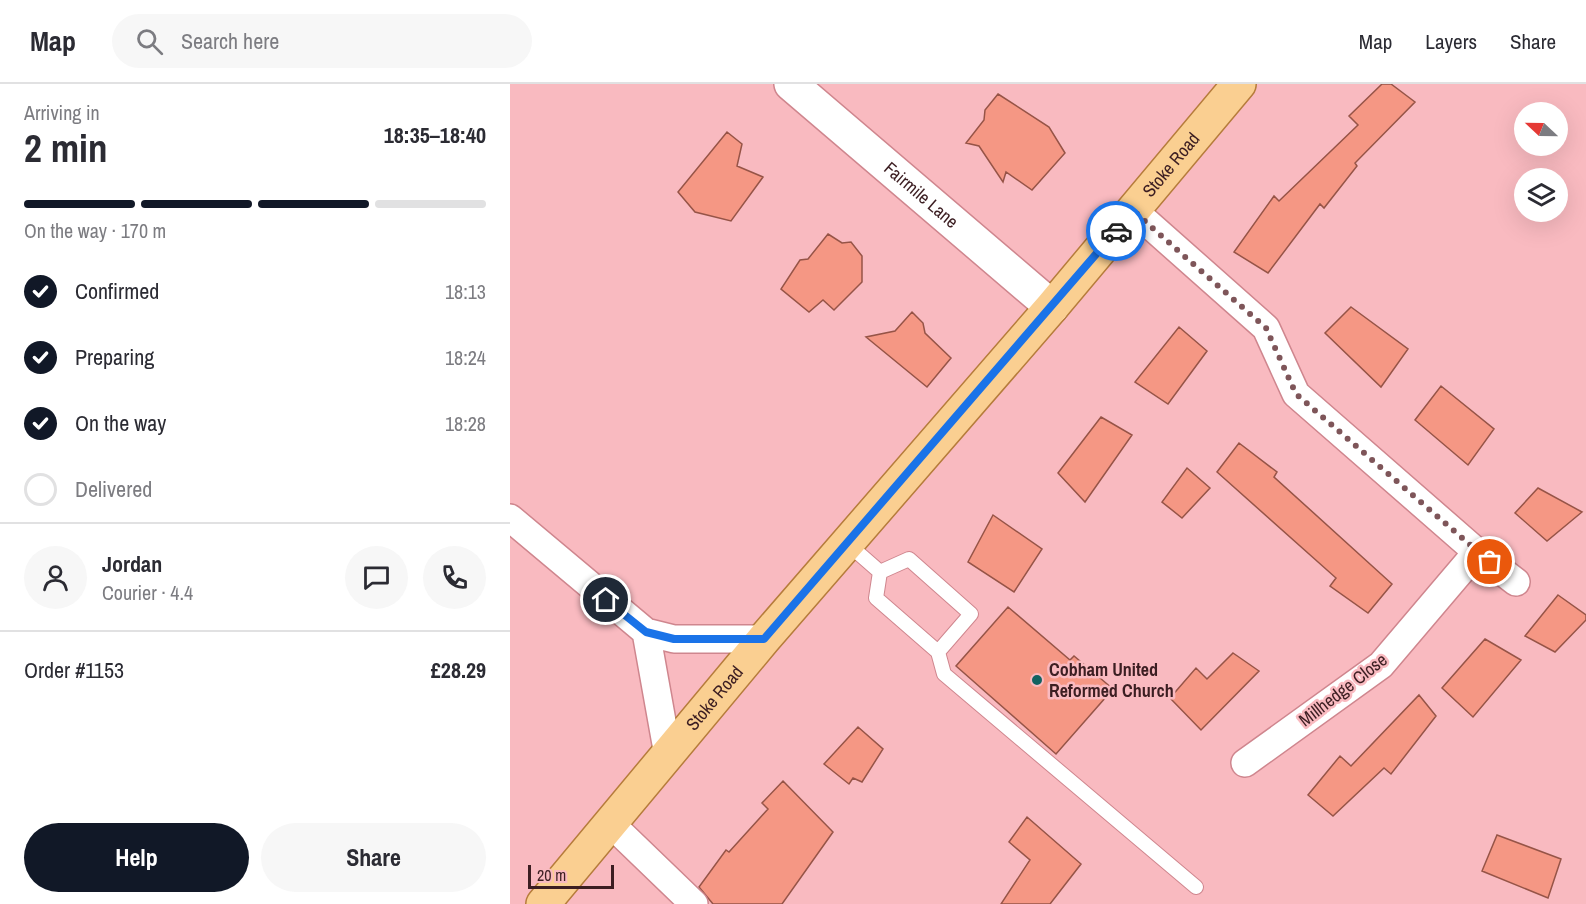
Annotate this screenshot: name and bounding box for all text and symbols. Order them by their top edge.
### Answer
search box [112,14,532,68]
text: Map [30,22,76,60]
icon: search [133,25,166,58]
text: Search here [181,26,279,56]
text: Map [1359,27,1392,56]
text: Layers [1425,27,1477,56]
text: Share [1510,27,1556,56]
text: Arriving in [24,99,100,126]
north arrow [1514,102,1568,156]
map controls [1514,102,1568,222]
text: 18:35–18:40 [384,120,486,150]
text: 2 min [24,122,108,174]
street label: Stoke Road [1136,127,1205,202]
street label: Fairmile Lane [879,156,964,234]
button: layers [1514,168,1568,222]
courier [1086,201,1146,261]
icon: car [1100,215,1133,248]
text: On the way · 170 m [24,217,166,244]
icon: check [24,275,57,308]
text: Confirmed [75,276,159,306]
text: 18:13 [445,278,486,305]
icon: check [24,341,57,374]
text: Preparing [75,342,154,372]
text: 18:24 [445,344,486,371]
icon: check [24,407,57,440]
text: On the way [75,408,166,438]
text: 18:28 [445,410,486,437]
text: Delivered [75,474,152,504]
pin [1464,536,1515,587]
icon: bag [1473,545,1506,578]
button: person [24,546,87,609]
button: chat [345,546,408,609]
button: phone [423,546,486,609]
text: Jordan [102,549,162,579]
pin [580,574,631,625]
text: Courier · 4.4 [102,579,193,606]
icon: home [589,583,622,616]
street label: Millhedge Close [1293,647,1392,732]
text: Order #1153 [24,655,124,685]
text: £28.29 [431,655,486,685]
place label: Cobham United Reformed Church [1049,657,1174,703]
street label: Stoke Road [680,660,749,736]
marker: Cobham United Reformed Church [1030,673,1044,687]
button: Help [24,823,249,892]
button: Share [261,823,486,892]
scale bar [528,862,614,890]
text: 20 m [537,864,566,886]

